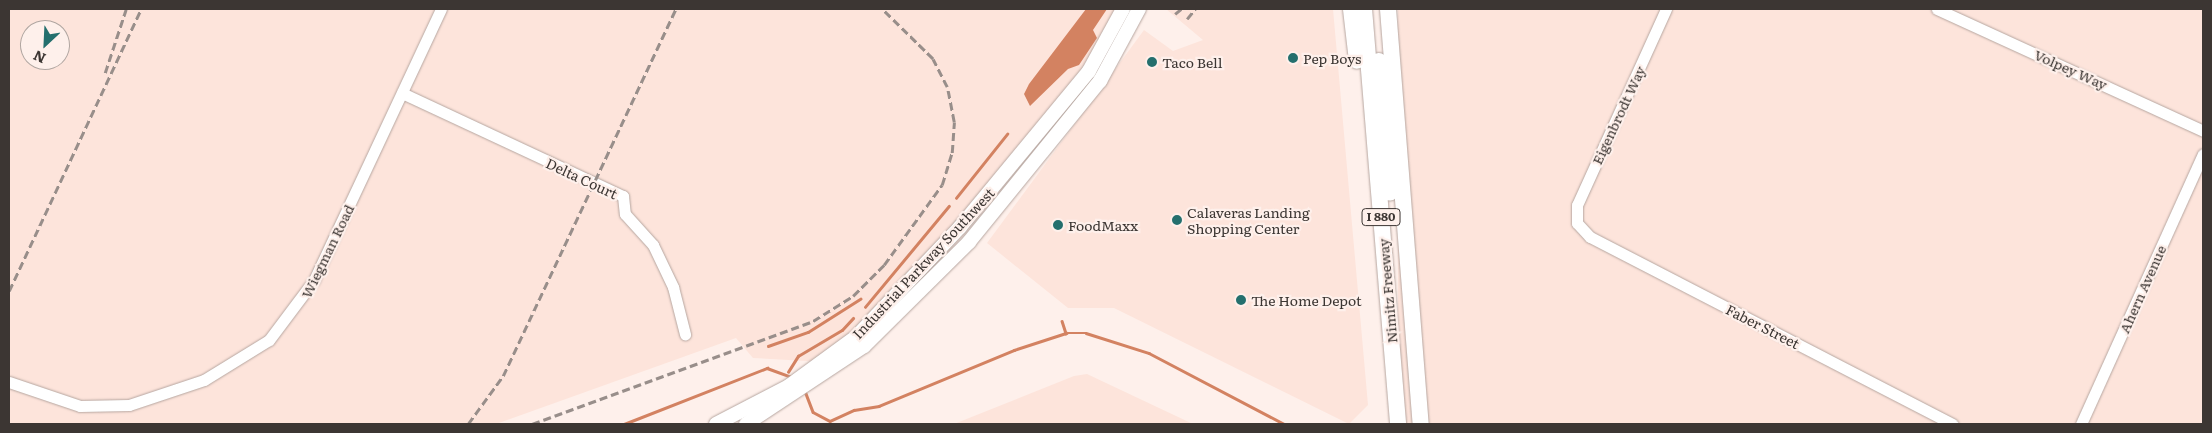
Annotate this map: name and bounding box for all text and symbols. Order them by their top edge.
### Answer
north arrow [20,20,70,70]
street label: Volpey Way [2032,45,2110,93]
text: N [30,46,49,69]
place label: Pep Boys [1303,50,1361,66]
marker: Pep Boys [1287,52,1299,64]
place label: Taco Bell [1162,54,1222,70]
marker: Taco Bell [1146,56,1158,68]
street label: Eigenbrodt Way [1588,63,1648,167]
street label: Delta Court [543,154,621,202]
street label: Industrial Parkway Southwest [849,184,997,342]
street label: Wiegman Road [297,202,357,300]
place label: Calaveras Landing Shopping Center [1187,204,1310,236]
road number: I 880 [1361,208,1401,226]
marker: Calaveras Landing Shopping Center [1171,214,1183,226]
place label: FoodMaxx [1068,217,1138,233]
marker: FoodMaxx [1052,219,1064,231]
street label: Nimitz Freeway [1374,238,1400,344]
street label: Ahern Avenue [2115,242,2169,336]
place label: The Home Depot [1251,292,1362,308]
marker: The Home Depot [1235,294,1247,306]
street label: Faber Street [1723,300,1803,352]

